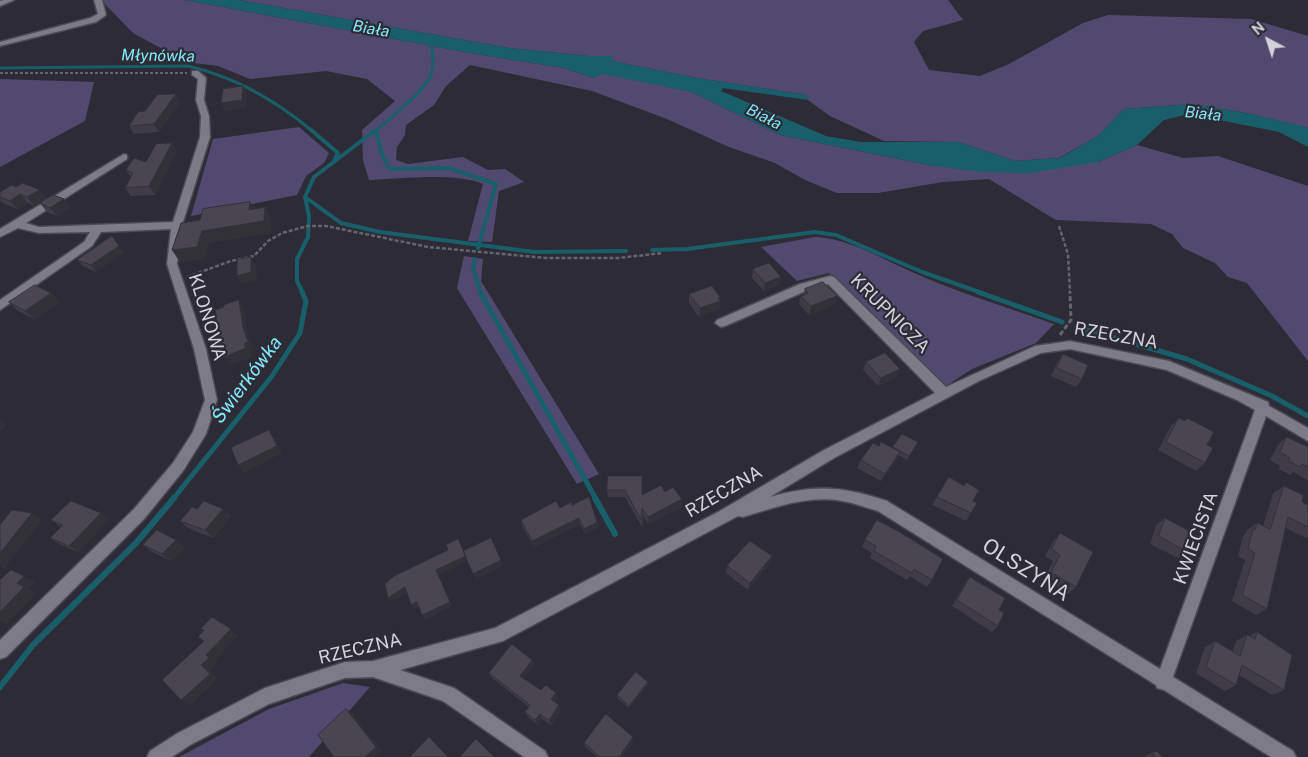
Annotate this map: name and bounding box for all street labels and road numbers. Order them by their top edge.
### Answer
street label: KRUPNICZA [846,270,934,358]
street label: KLONOWA [184,271,230,363]
street label: RZECZNA [1072,318,1160,354]
street label: RZECZNA [682,461,766,523]
street label: KWIECISTA [1169,489,1223,587]
street label: OLSZYNA [977,533,1075,607]
street label: RZECZNA [316,629,404,669]

